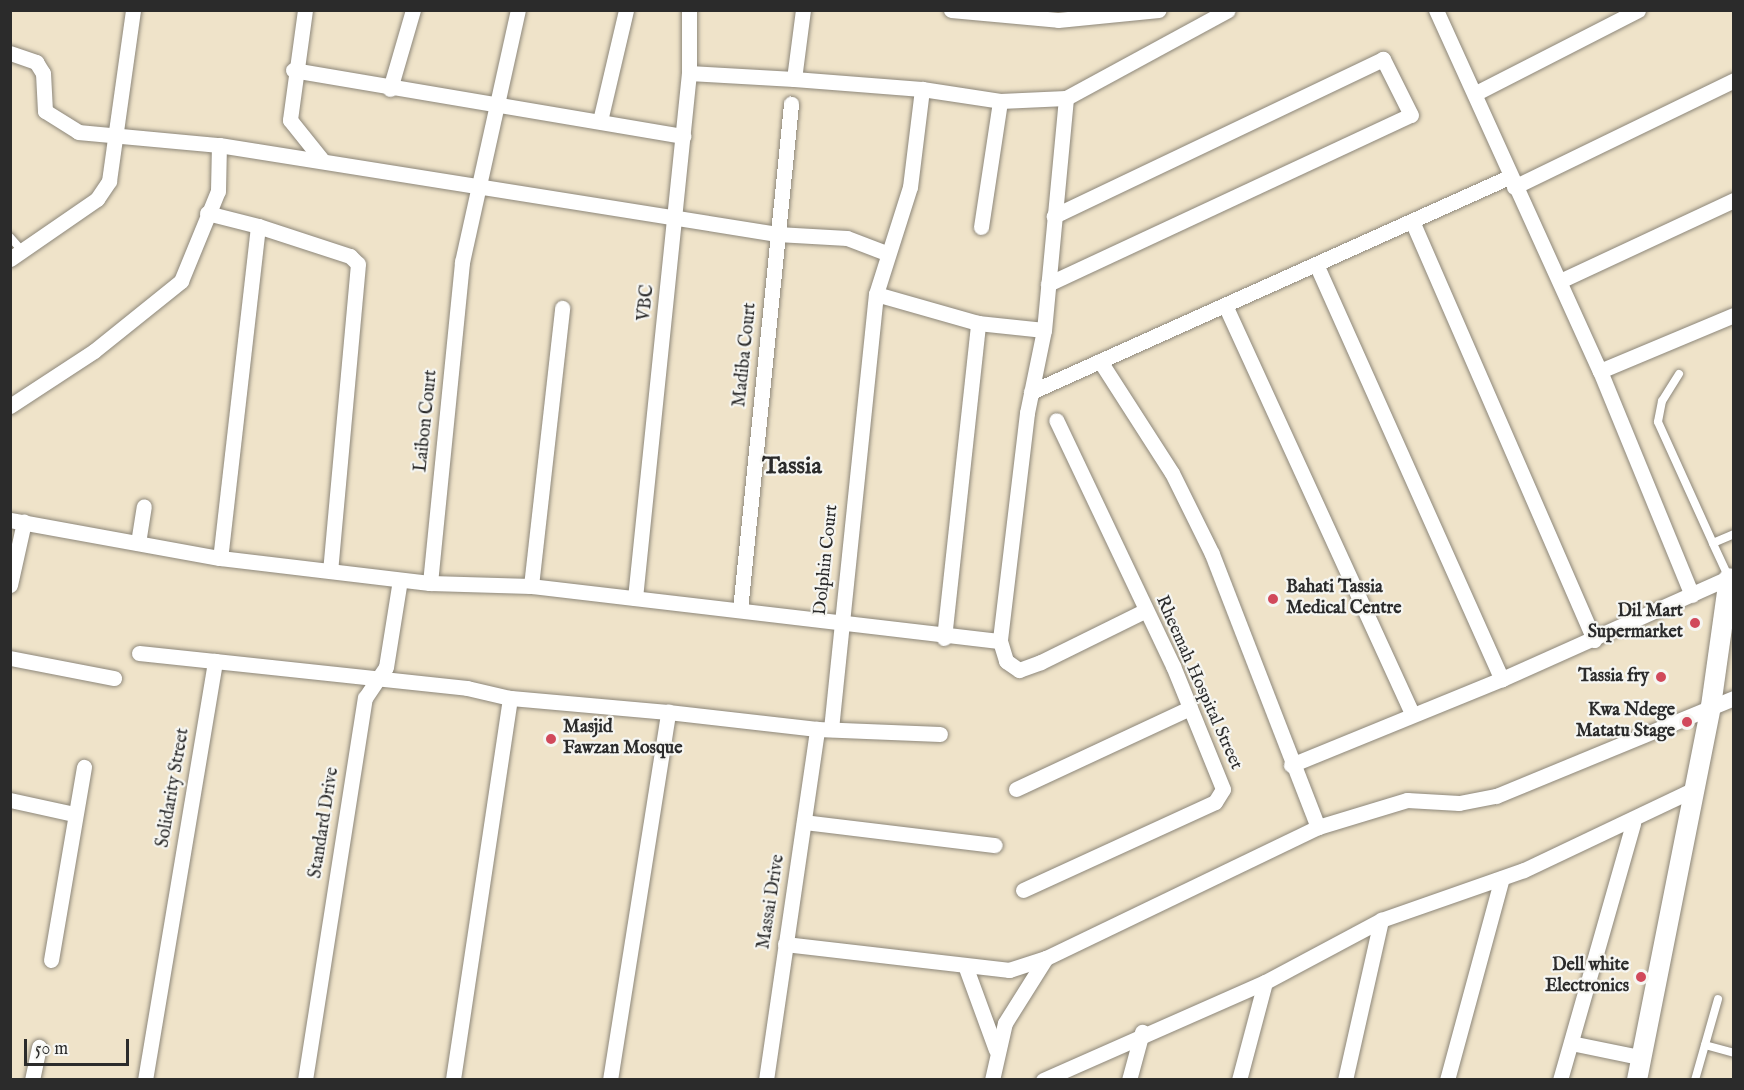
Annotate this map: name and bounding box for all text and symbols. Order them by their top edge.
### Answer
street label: VBC [634,284,660,322]
street label: Madiba Court [730,302,762,408]
street label: Laibon Court [411,369,443,473]
district label: Tassia [762,453,822,481]
street label: Dolphin Court [810,504,844,616]
place label: Bahati Tassia Medical Centre [1286,578,1401,620]
marker: Bahati Tassia Medical Centre [1264,590,1282,608]
street label: Rheemah Hospital Street [1150,593,1246,773]
place label: Dil Mart Supermarket [1588,602,1683,644]
marker: Dil Mart Supermarket [1688,616,1702,630]
place label: Tassia fry [1578,666,1649,688]
marker: Tassia fry [1654,670,1668,684]
place label: Kwa Ndege Matatu Stage [1576,701,1675,744]
marker: Kwa Ndege Matatu Stage [1680,715,1694,729]
place label: Masjid Fawzan Mosque [563,718,682,760]
street label: Solidarity Street [153,727,195,849]
marker: Masjid Fawzan Mosque [544,732,558,746]
street label: Standard Drive [306,766,344,880]
street label: Massai Drive [754,853,790,951]
place label: Dell white Electronics [1545,956,1629,998]
marker: Dell white Electronics [1634,970,1648,984]
scale bar [27,1027,132,1065]
text: 50 m [35,1038,68,1061]

